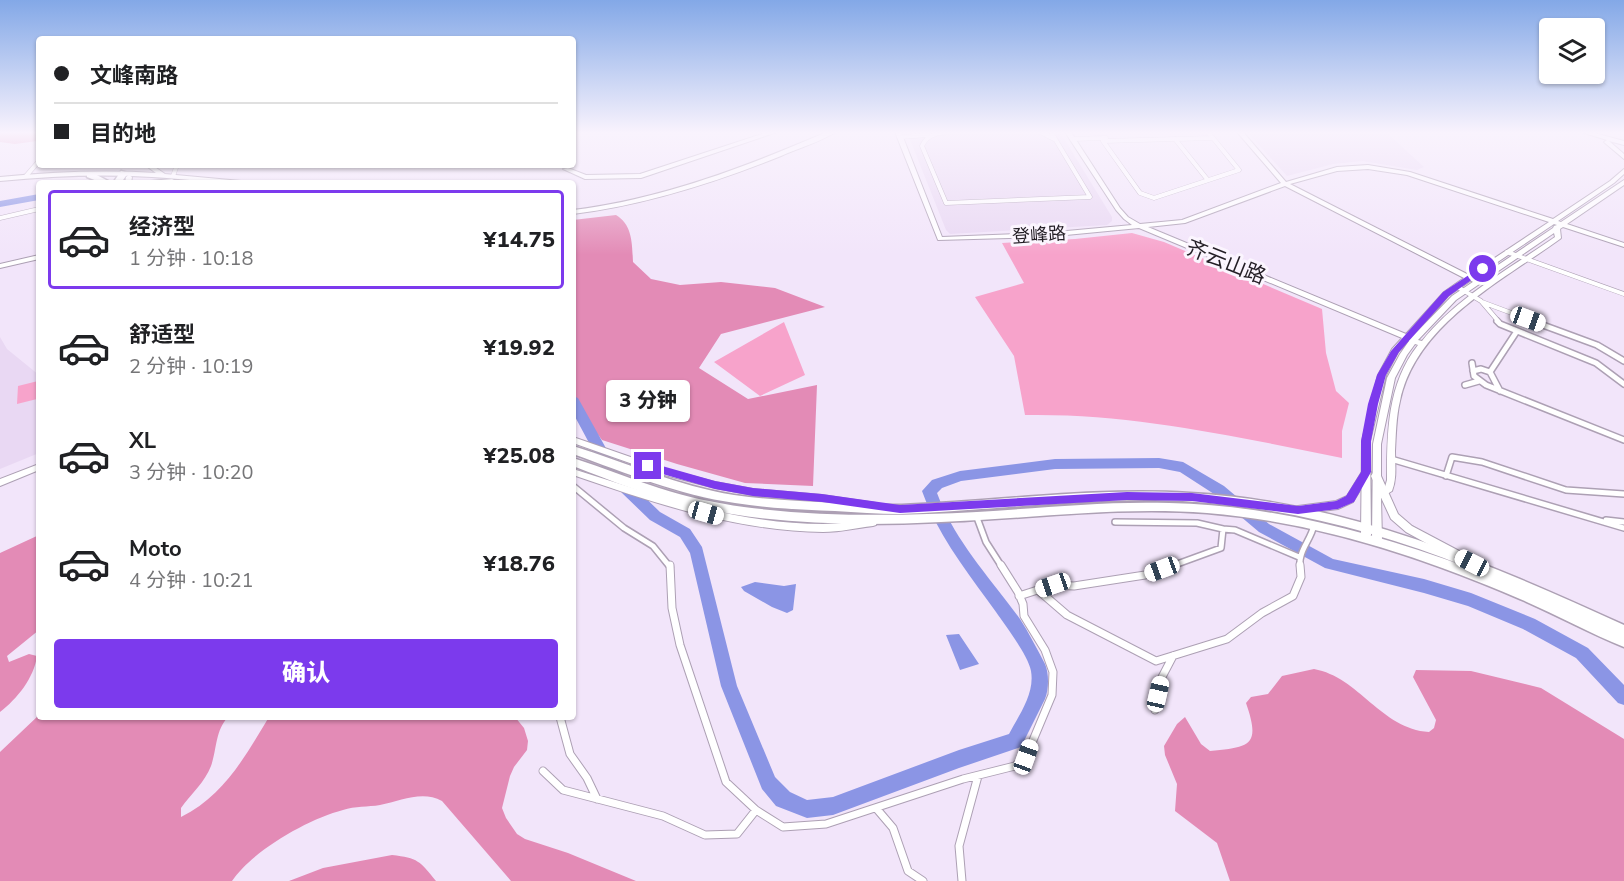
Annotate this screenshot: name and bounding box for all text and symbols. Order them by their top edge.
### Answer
map controls [1539,18,1605,84]
button: layers [1539,18,1605,84]
text: 文峰南路 [90,61,178,91]
text: 目的地 [90,119,156,149]
text: 经济型 [129,212,195,242]
icon: car [57,213,111,267]
street label: 登峰路 [1011,221,1067,249]
text: ¥14.75 [483,225,555,255]
street label: 齐云山路 [1182,233,1270,291]
text: 1 分钟 · 10:18 [129,245,254,272]
route start [1469,255,1496,282]
car [1508,304,1548,334]
text: 舒适型 [129,320,195,350]
icon: car [57,321,111,375]
text: ¥19.92 [483,333,555,363]
text: 2 分钟 · 10:19 [129,353,254,380]
callout: 3 分钟 [606,379,690,421]
text: 3 分钟 [619,387,677,414]
text: XL [129,426,156,456]
icon: car [57,429,111,483]
text: ¥25.08 [483,441,555,471]
route end [634,452,661,479]
text: 3 分钟 · 10:20 [129,459,254,486]
car [686,499,726,527]
text: Moto [129,534,182,564]
icon: car [57,537,111,591]
car [1452,547,1492,579]
text: ¥18.76 [483,549,555,579]
car [1142,554,1182,584]
text: 4 分钟 · 10:21 [129,567,254,594]
car [1033,571,1073,599]
button: 确认 [54,639,558,708]
car [1145,674,1171,714]
car [1011,737,1041,777]

